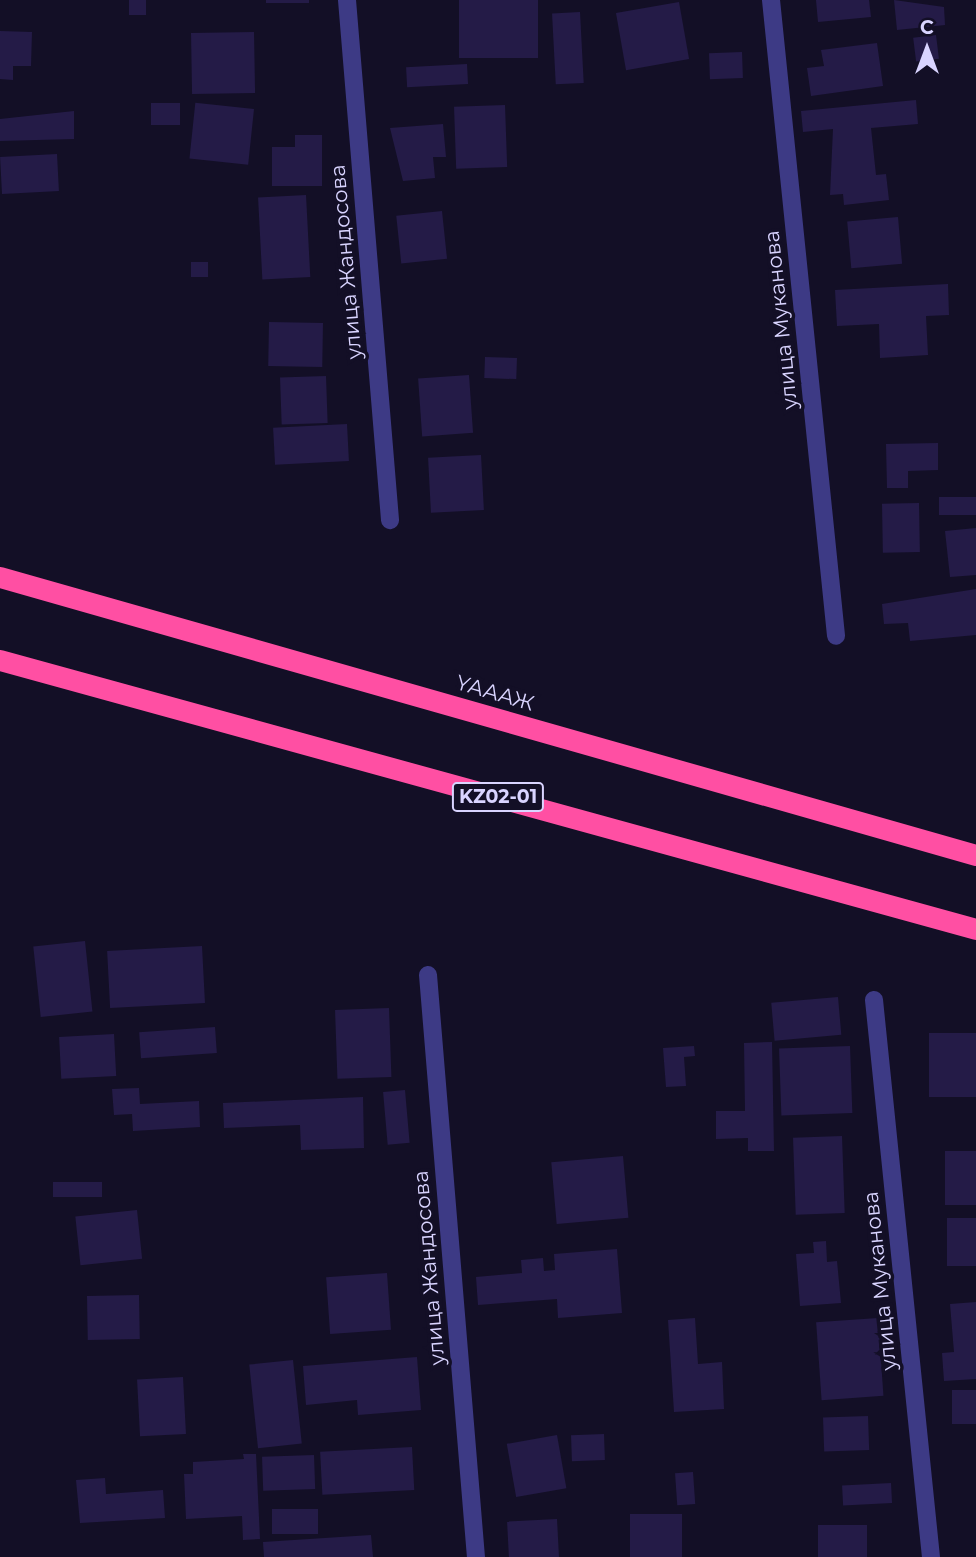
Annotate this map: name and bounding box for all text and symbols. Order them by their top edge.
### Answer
north arrow [892,14,962,84]
text: С [920,16,934,39]
street label: улица Жандосова [325,164,367,360]
street label: улица Муканова [759,229,803,411]
street label: ҮАААЖ [453,670,537,716]
road number: KZ02-01 [451,782,545,812]
street label: улица Жандосова [408,1170,450,1366]
street label: улица Муканова [858,1190,902,1372]

